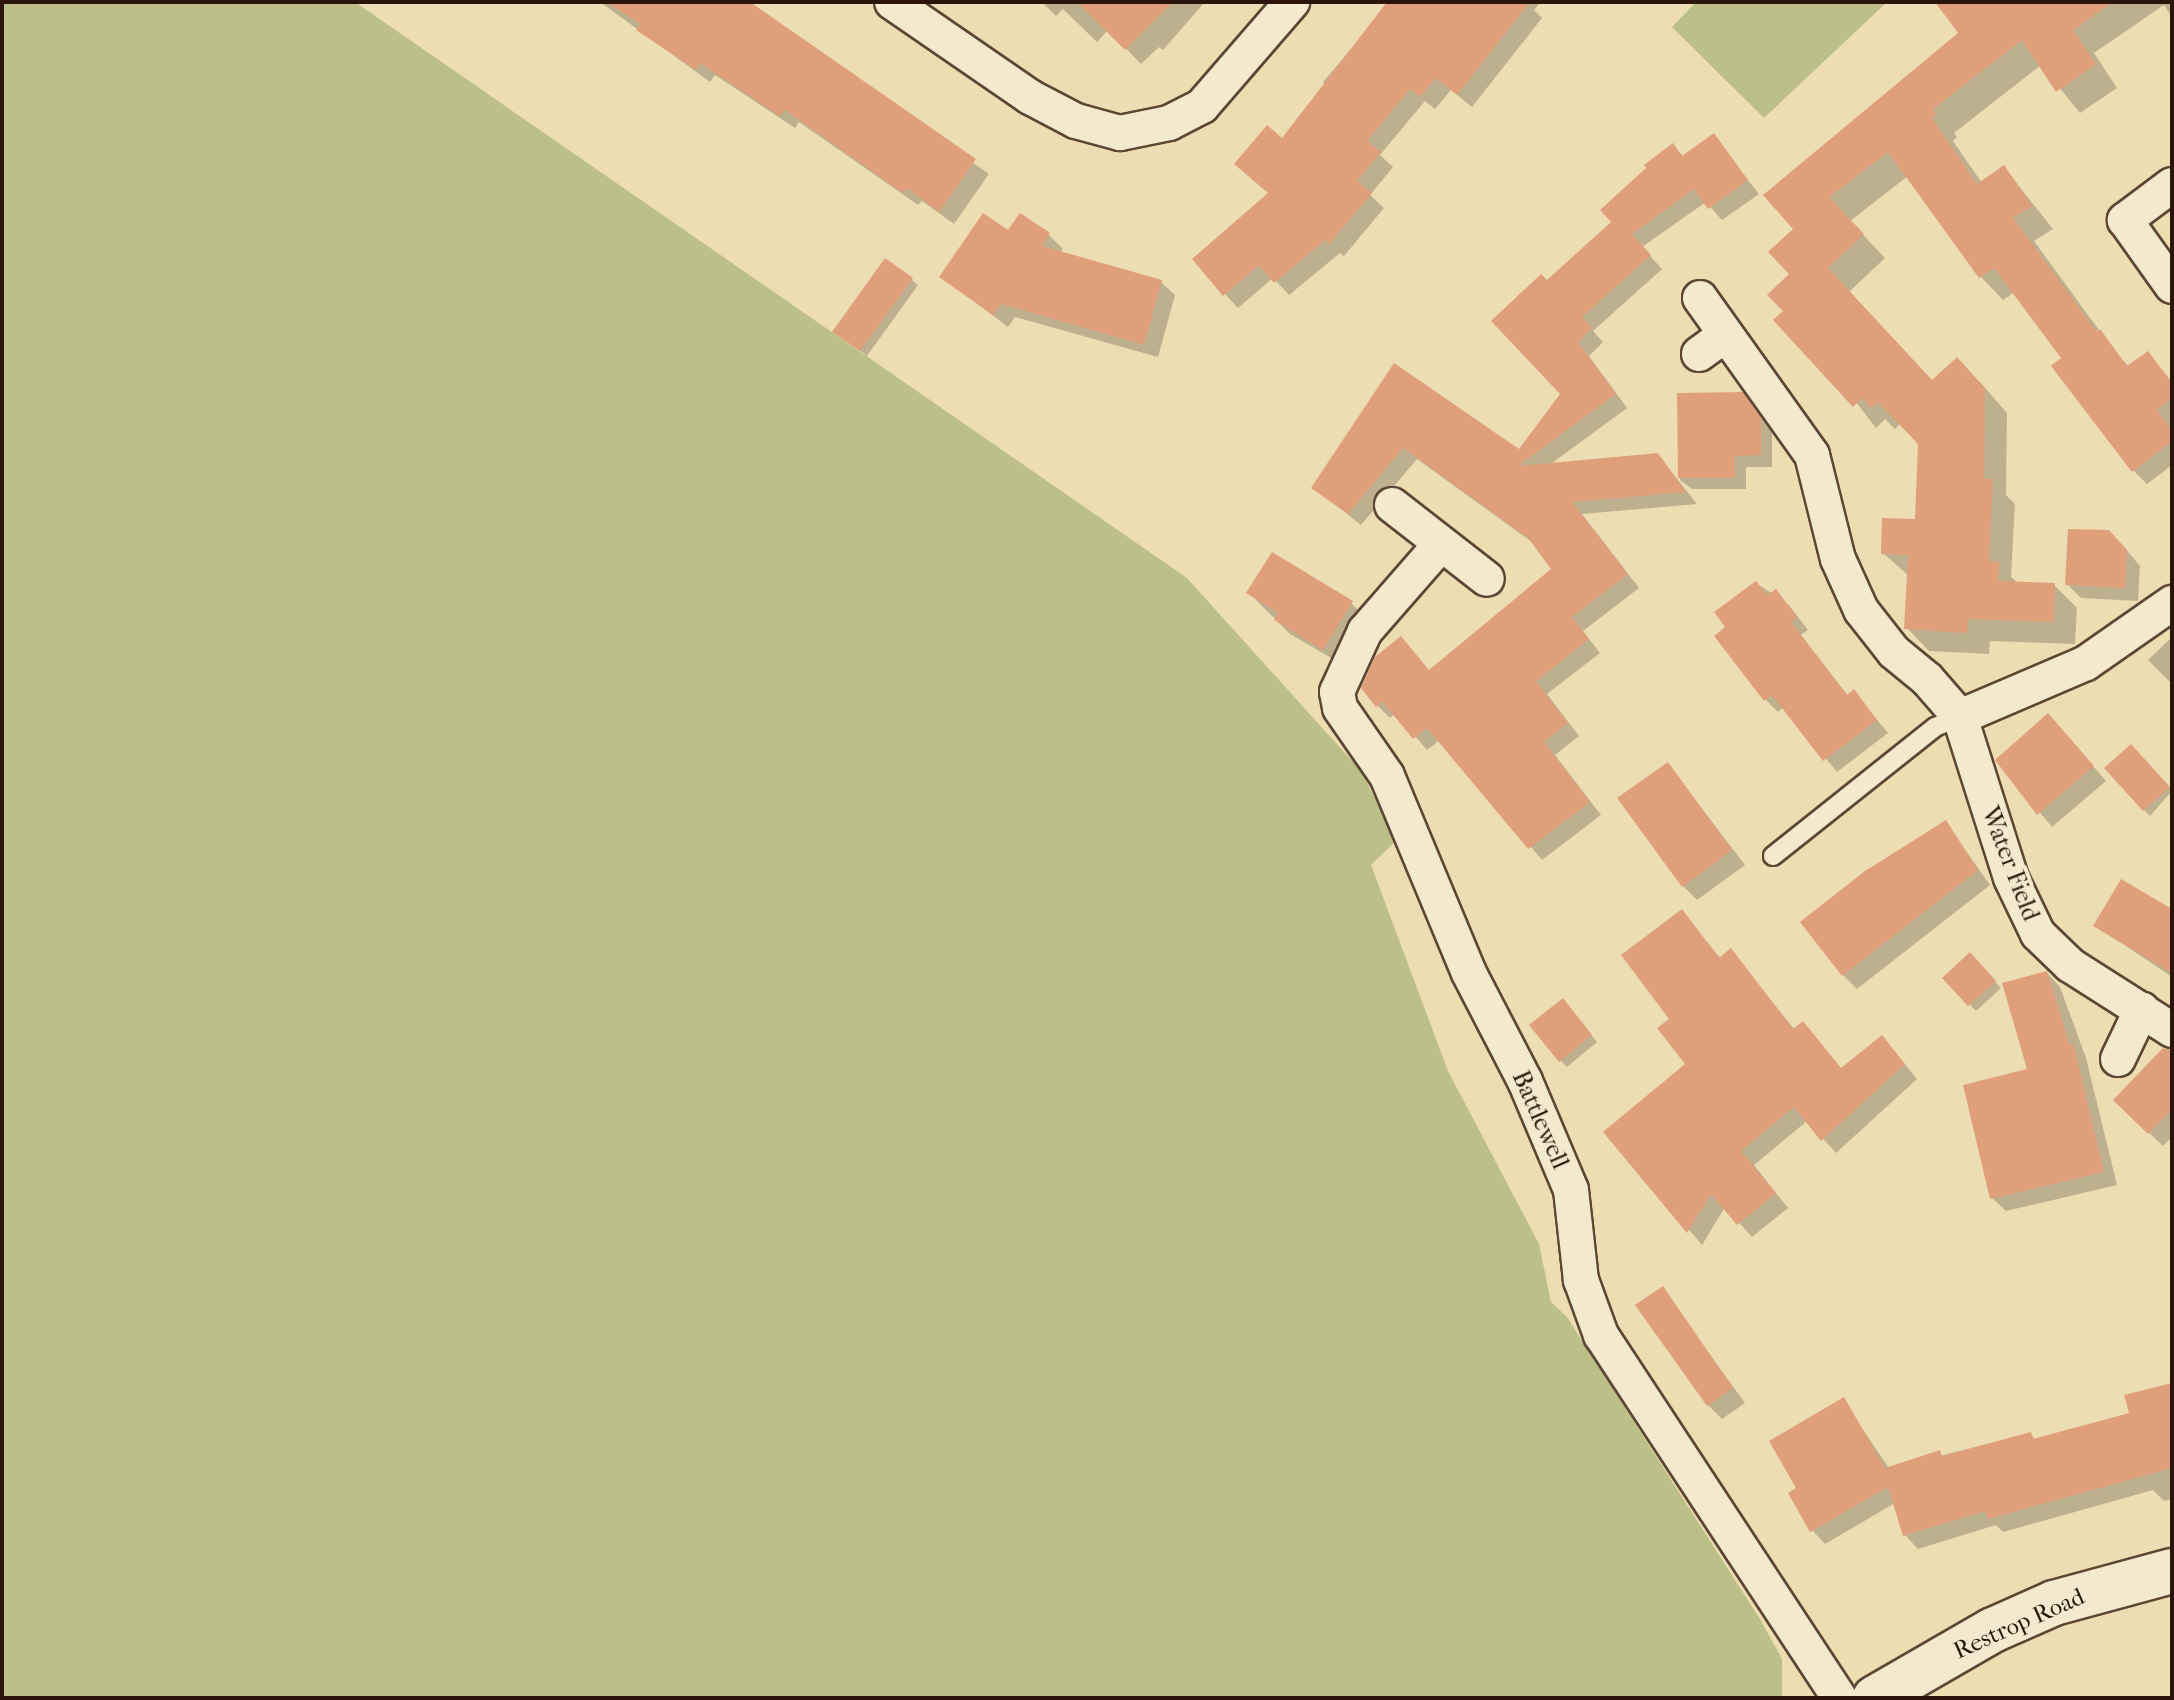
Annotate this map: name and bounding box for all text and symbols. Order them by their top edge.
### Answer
street label: Water Field [1975,803,2045,925]
street label: Battlewell [1506,1066,1574,1174]
street label: Restrop Road [1949,1582,2089,1666]

